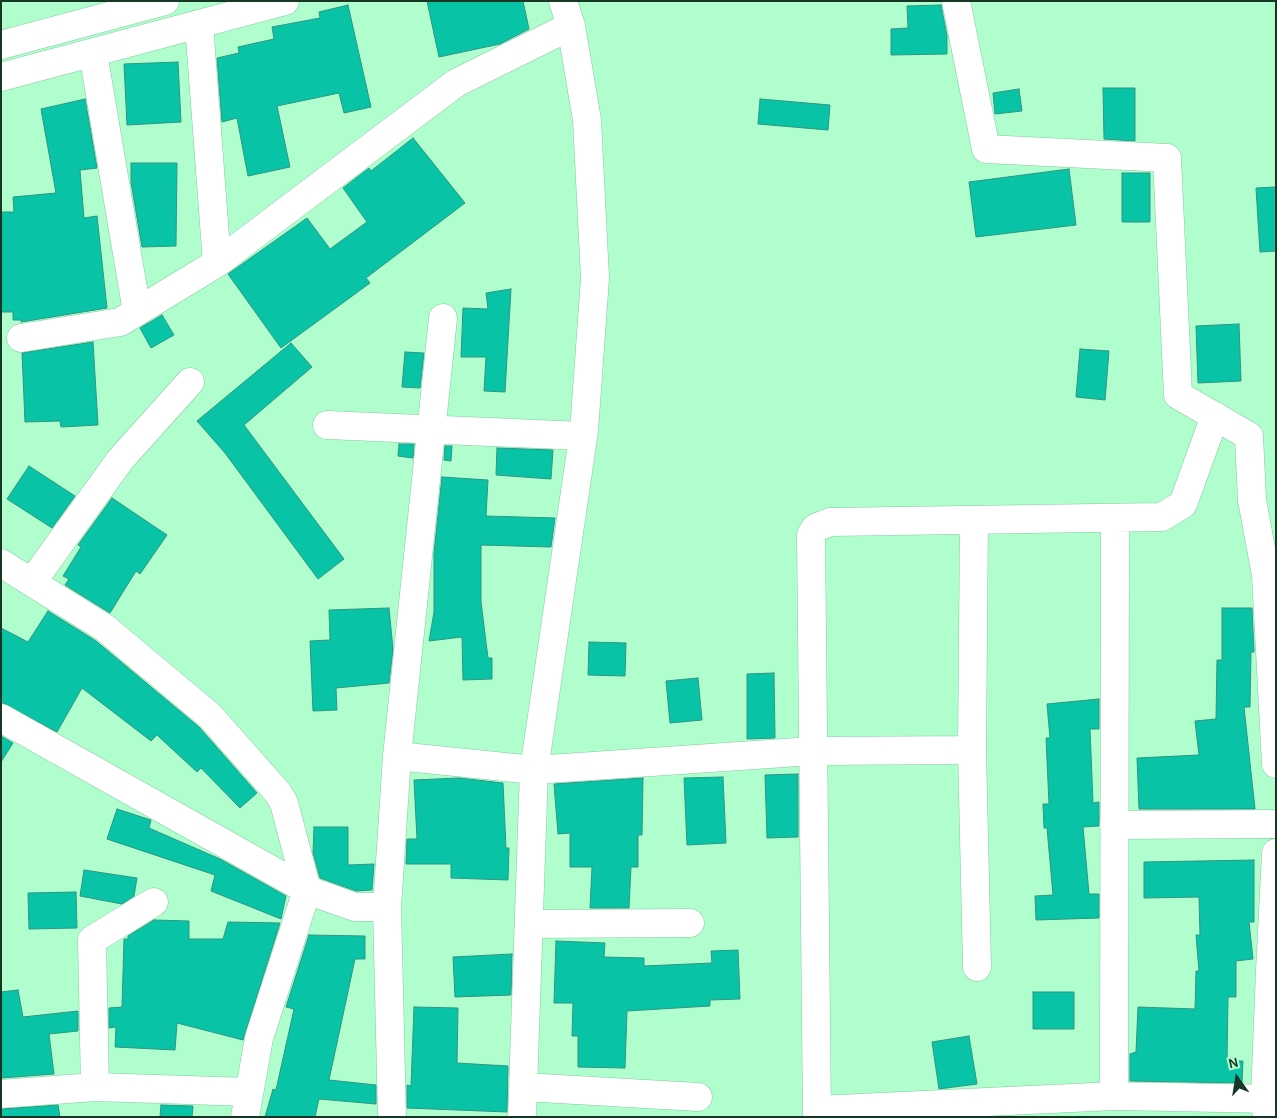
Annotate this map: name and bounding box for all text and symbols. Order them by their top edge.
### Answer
north arrow [1212,1053,1262,1103]
text: N [1227,1053,1240,1072]

